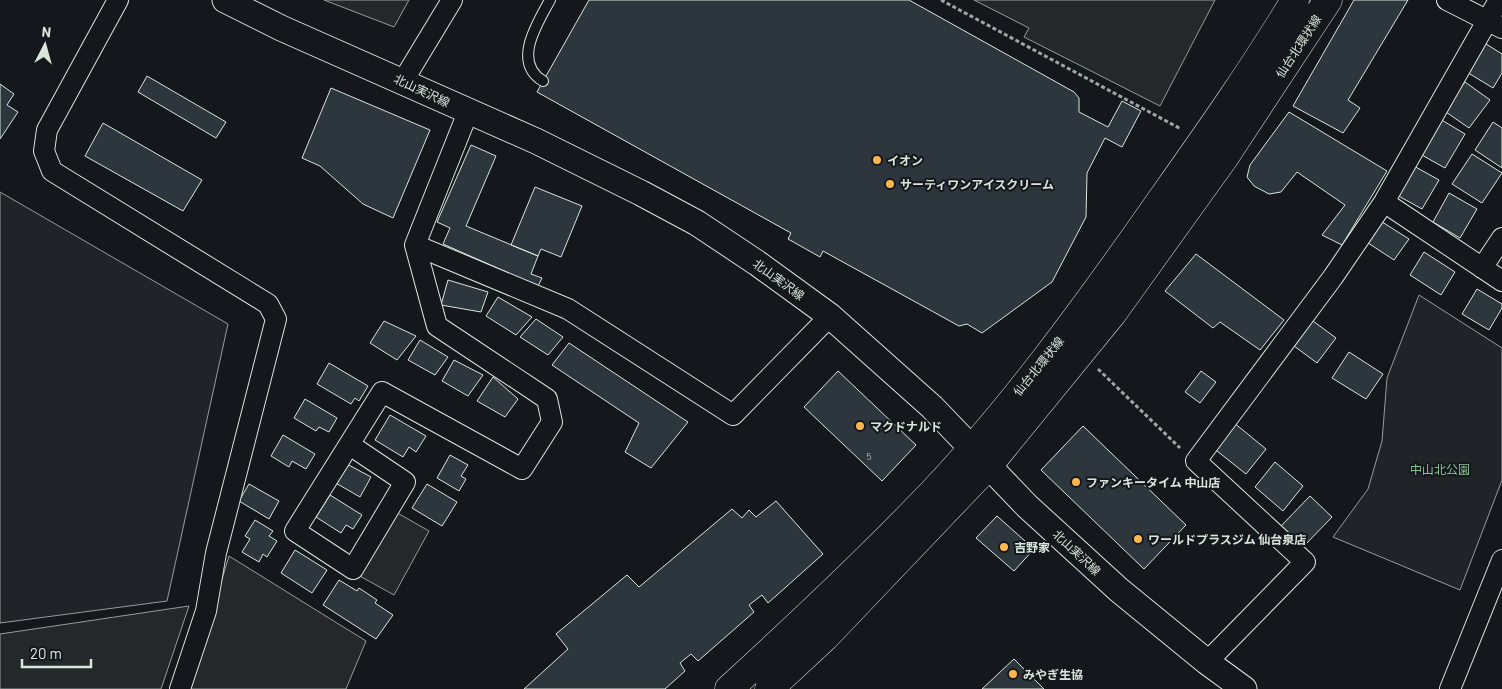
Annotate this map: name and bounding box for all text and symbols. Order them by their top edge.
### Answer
street label: 仙台北環状線 [1273,12,1323,80]
north arrow [20,20,70,70]
text: N [41,23,52,41]
street label: 北山実沢線 [392,71,452,109]
place label: イオン [887,153,923,167]
marker: イオン [871,154,883,166]
place label: サーティワンアイスクリーム [900,177,1054,191]
marker: サーティワンアイスクリーム [884,178,896,190]
street label: 北山実沢線 [751,256,807,302]
street label: 仙台北環状線 [1010,334,1066,398]
place label: マクドナルド [870,419,942,433]
marker: マクドナルド [854,420,866,432]
house number: 5 [866,450,872,462]
park label: 中山北公園 [1410,462,1470,476]
place label: ファンキータイム 中山店 [1086,475,1220,489]
marker: ファンキータイム 中山店 [1070,476,1082,488]
street label: 北山実沢線 [1050,526,1104,578]
place label: ワールドプラスジム 仙台泉店 [1148,532,1306,546]
marker: ワールドプラスジム 仙台泉店 [1132,533,1144,545]
place label: 吉野家 [1014,540,1050,554]
marker: 吉野家 [998,541,1010,553]
scale bar [22,636,91,668]
text: 20 m [30,644,62,662]
place label: みやぎ生協 [1023,667,1083,681]
marker: みやぎ生協 [1007,668,1019,680]

